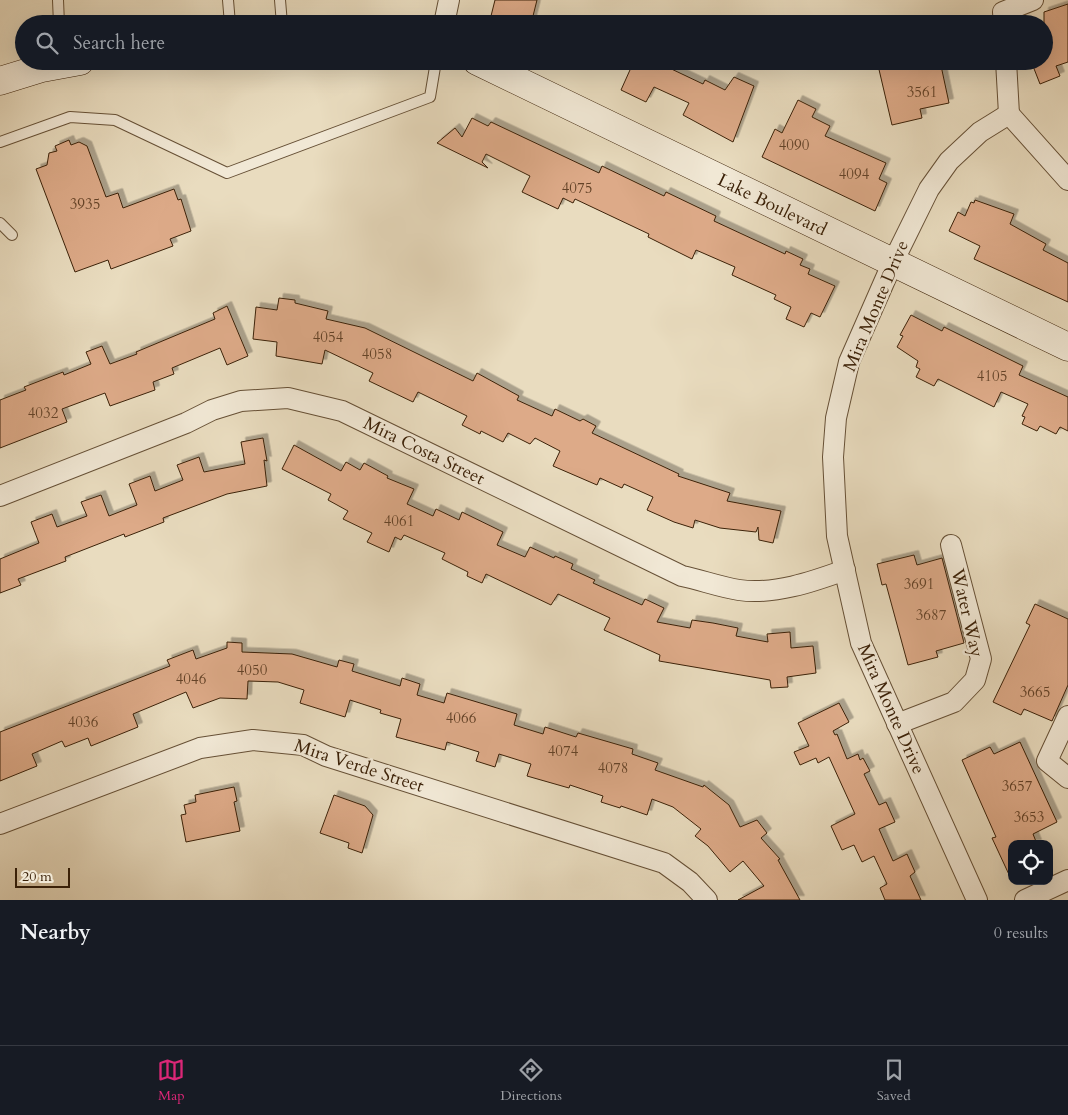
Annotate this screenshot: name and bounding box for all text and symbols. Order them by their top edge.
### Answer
search box [15,15,1053,70]
icon: search [33,29,61,57]
text: Search here [73,30,165,56]
house number: 3561 [907,82,937,102]
house number: 4090 [779,135,810,155]
house number: 4094 [839,164,870,184]
street label: Lake Boulevard [713,168,831,242]
house number: 4075 [562,178,592,198]
house number: 3935 [70,194,100,214]
street label: Mira Monte Drive [837,237,915,375]
house number: 4054 [313,327,344,347]
house number: 4058 [362,344,392,364]
house number: 4105 [977,366,1007,386]
house number: 4032 [28,403,59,423]
street label: Mira Costa Street [359,411,489,491]
house number: 4061 [384,511,414,531]
street label: Water Way [944,565,989,660]
house number: 3691 [904,574,934,594]
house number: 3687 [916,605,947,625]
street label: Mira Monte Drive [851,640,931,778]
house number: 4050 [237,660,268,680]
house number: 4046 [176,669,207,689]
house number: 3665 [1020,682,1050,702]
house number: 4066 [446,708,477,728]
house number: 4036 [68,712,99,732]
street label: Mira Verde Street [291,733,427,799]
house number: 4074 [548,741,579,761]
house number: 4078 [598,758,628,778]
house number: 3657 [1002,776,1033,796]
house number: 3653 [1014,807,1044,827]
map controls [1008,840,1053,885]
button: locate [1008,840,1053,885]
scale bar [15,865,70,888]
text: 20 m [22,867,52,886]
text: Nearby [20,918,91,947]
text: 0 results [994,922,1048,944]
tab: Map [157,1056,185,1105]
tab: Directions [500,1056,562,1105]
tab: Saved [877,1056,911,1105]

